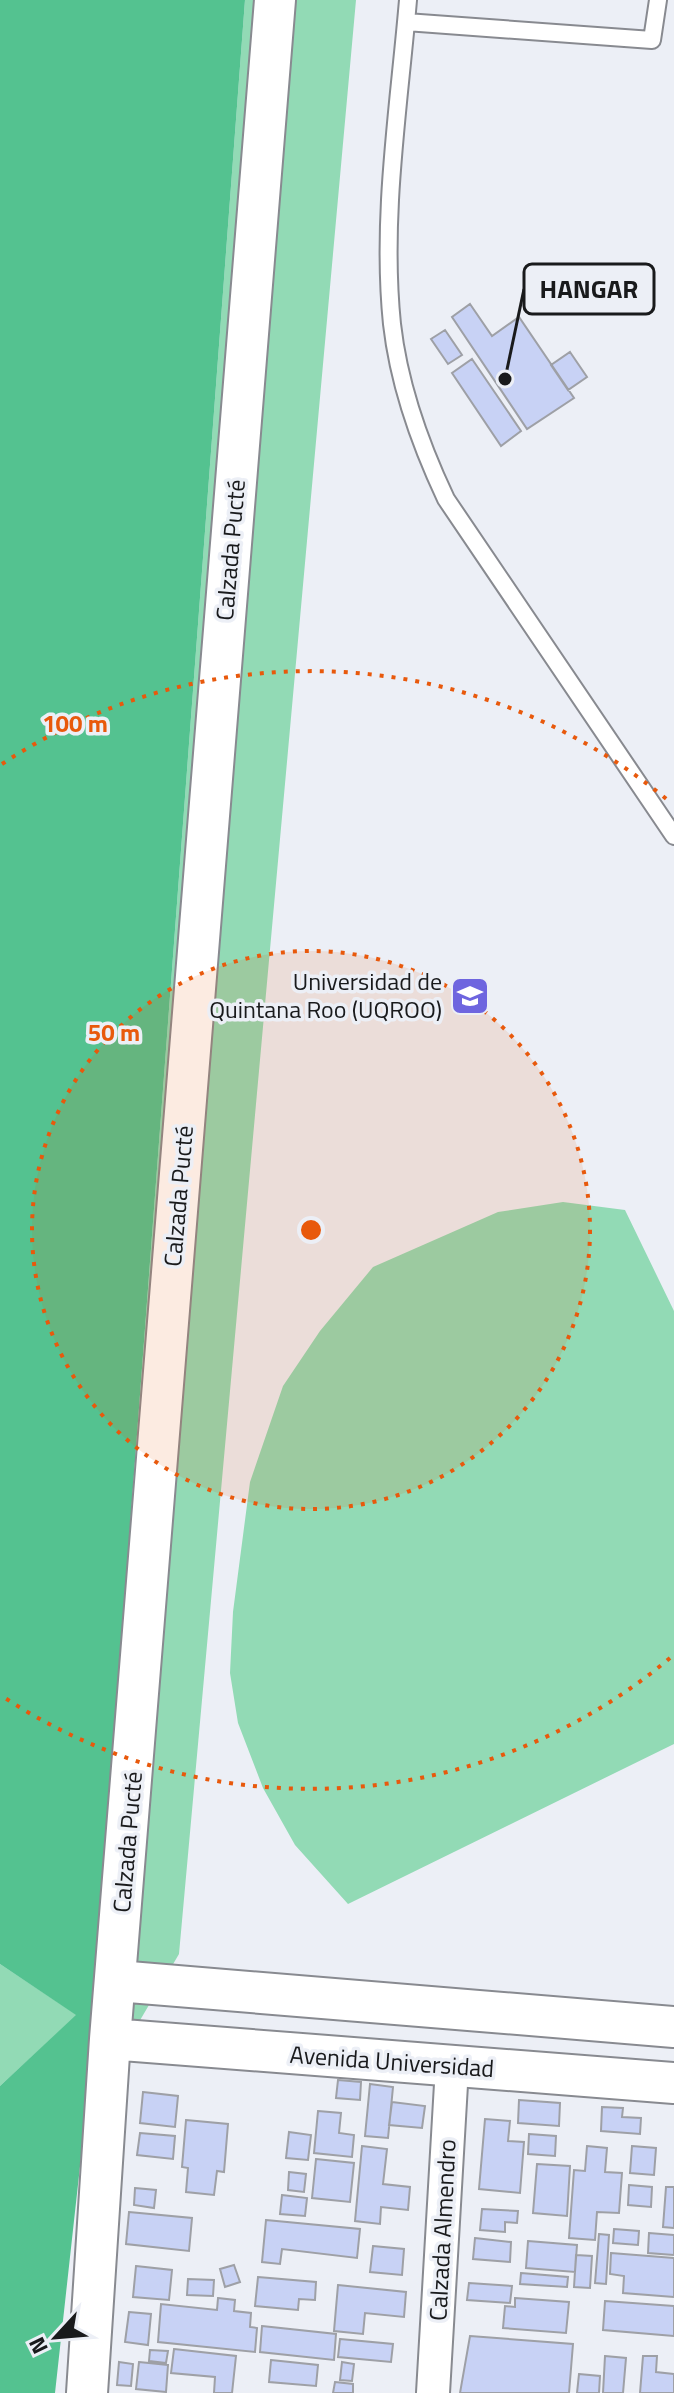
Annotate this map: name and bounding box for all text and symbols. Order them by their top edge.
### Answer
callout: HANGAR [524,264,654,314]
text: HANGAR [540,269,638,308]
street label: Calzada Pucté [206,478,254,622]
text: 100 m [42,705,108,741]
place label: Universidad de Quintana Roo (UQROO) [209,963,442,1027]
school or university icon: Universidad de Quintana Roo (UQROO) [449,975,491,1017]
text: 50 m [88,1014,140,1050]
street label: Calzada Pucté [154,1124,202,1268]
centre of rings [297,1216,325,1244]
street label: Calzada Pucté [103,1770,151,1914]
street label: Avenida Universidad [289,2036,495,2086]
street label: Calzada Almendro [419,2138,465,2322]
north arrow [16,2297,96,2377]
text: N [19,2331,57,2360]

